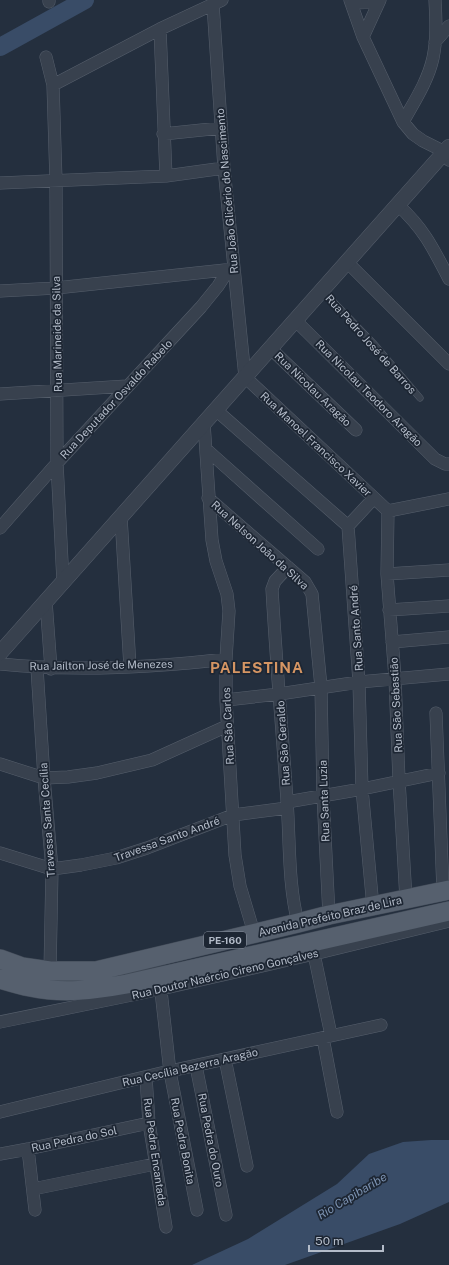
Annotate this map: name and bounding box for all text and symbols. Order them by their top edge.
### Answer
street label: Rua João Glicério do Nascimento [214,108,240,274]
street label: Rua Marineide da Silva [50,276,64,392]
street label: Rua Pedro José de Barros [323,292,419,396]
street label: Rua Deputador Osvaldo Rabelo [58,337,174,461]
street label: Rua Nicolau Teodoro Aragão [313,337,425,449]
street label: Rua Nicolau Aragão [272,350,354,428]
street label: Rua Manoel Francisco Xavier [258,389,374,499]
street label: Rua Nelson João da Silva [209,498,311,592]
street label: Rua Santo André [347,585,365,671]
street label: Rua São Sebastião [388,657,404,753]
street label: Rua Jaílton José de Menezes [29,658,173,672]
district label: PALESTINA [210,659,304,676]
street label: Rua São Carlos [220,687,236,765]
street label: Rua São Geraldo [274,700,292,786]
street label: Rua Santa Luzia [317,760,331,842]
street label: Travessa Santa Cecília [37,762,57,878]
street label: Travessa Santo André [113,814,221,864]
street label: Avenida Prefeito Braz de Lira [257,894,403,938]
road number: PE-160 [204,932,246,948]
street label: Rua Doutor Naércio Cireno Gonçalves [131,947,320,1002]
street label: Rua Cecília Bezerra Aragão [121,1046,259,1088]
street label: Rua Pedra do Ouro [196,1092,226,1188]
street label: Rua Pedra Encantada [141,1097,169,1207]
street label: Rua Pedra Bonita [169,1097,197,1185]
street label: Rua Pedra do Sol [30,1124,118,1154]
water label: Rio Capibaribe [315,1170,390,1222]
scale bar [309,1227,383,1253]
text: 50 m [315,1234,343,1248]

